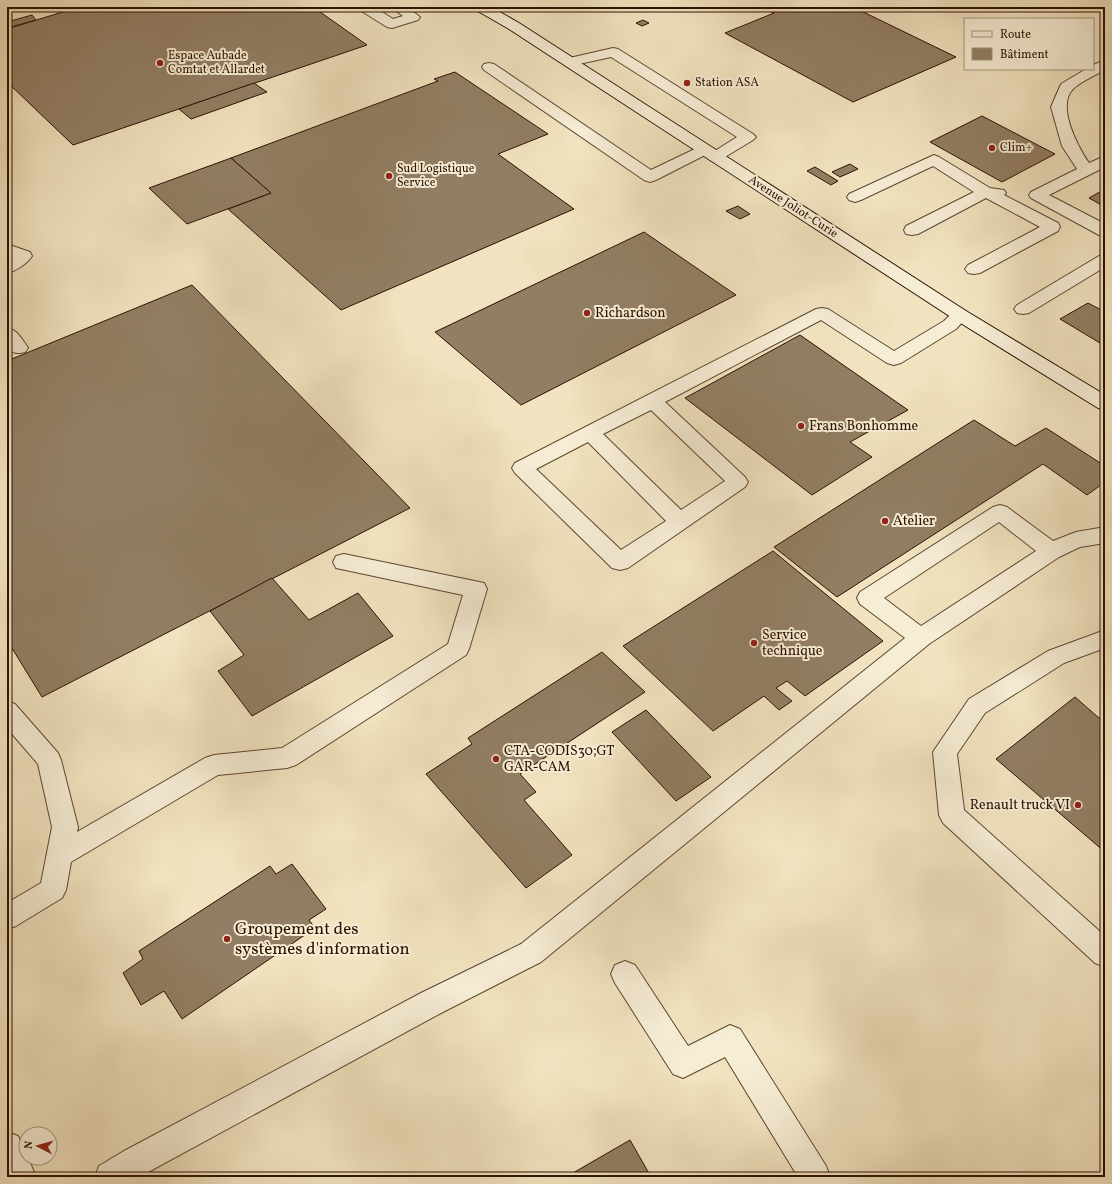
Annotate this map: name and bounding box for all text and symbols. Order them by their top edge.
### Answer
legend [964,18,1094,70]
text: Route [1000,27,1031,43]
text: Bâtiment [1000,47,1049,63]
place label: Espace Aubade Comtat et Allardet [168,48,265,78]
marker: Espace Aubade Comtat et Allardet [155,58,165,68]
place label: Station ASA [695,75,759,91]
marker: Station ASA [682,78,692,88]
place label: Clim+ [1000,140,1033,156]
marker: Clim+ [987,143,997,153]
place label: Sud Logistique Service [397,161,475,191]
marker: Sud Logistique Service [384,171,394,181]
street label: Avenue Joliot-Curie [745,172,841,242]
place label: Richardson [595,304,666,323]
marker: Richardson [582,308,592,318]
place label: Frans Bonhomme [809,417,919,436]
marker: Frans Bonhomme [796,421,806,431]
place label: Atelier [893,512,935,531]
marker: Atelier [880,516,890,526]
place label: Service technique [762,626,823,661]
marker: Service technique [749,638,759,648]
place label: CTA-CODIS30;GT GAR-CAM [504,742,614,777]
marker: CTA-CODIS30;GT GAR-CAM [491,754,501,764]
place label: Renault truck VI [970,796,1070,815]
marker: Renault truck VI [1073,800,1083,810]
place label: Groupement des systèmes d'information [235,918,410,961]
marker: Groupement des systèmes d'information [222,934,232,944]
north arrow [18,1126,58,1166]
text: N [22,1140,37,1150]

